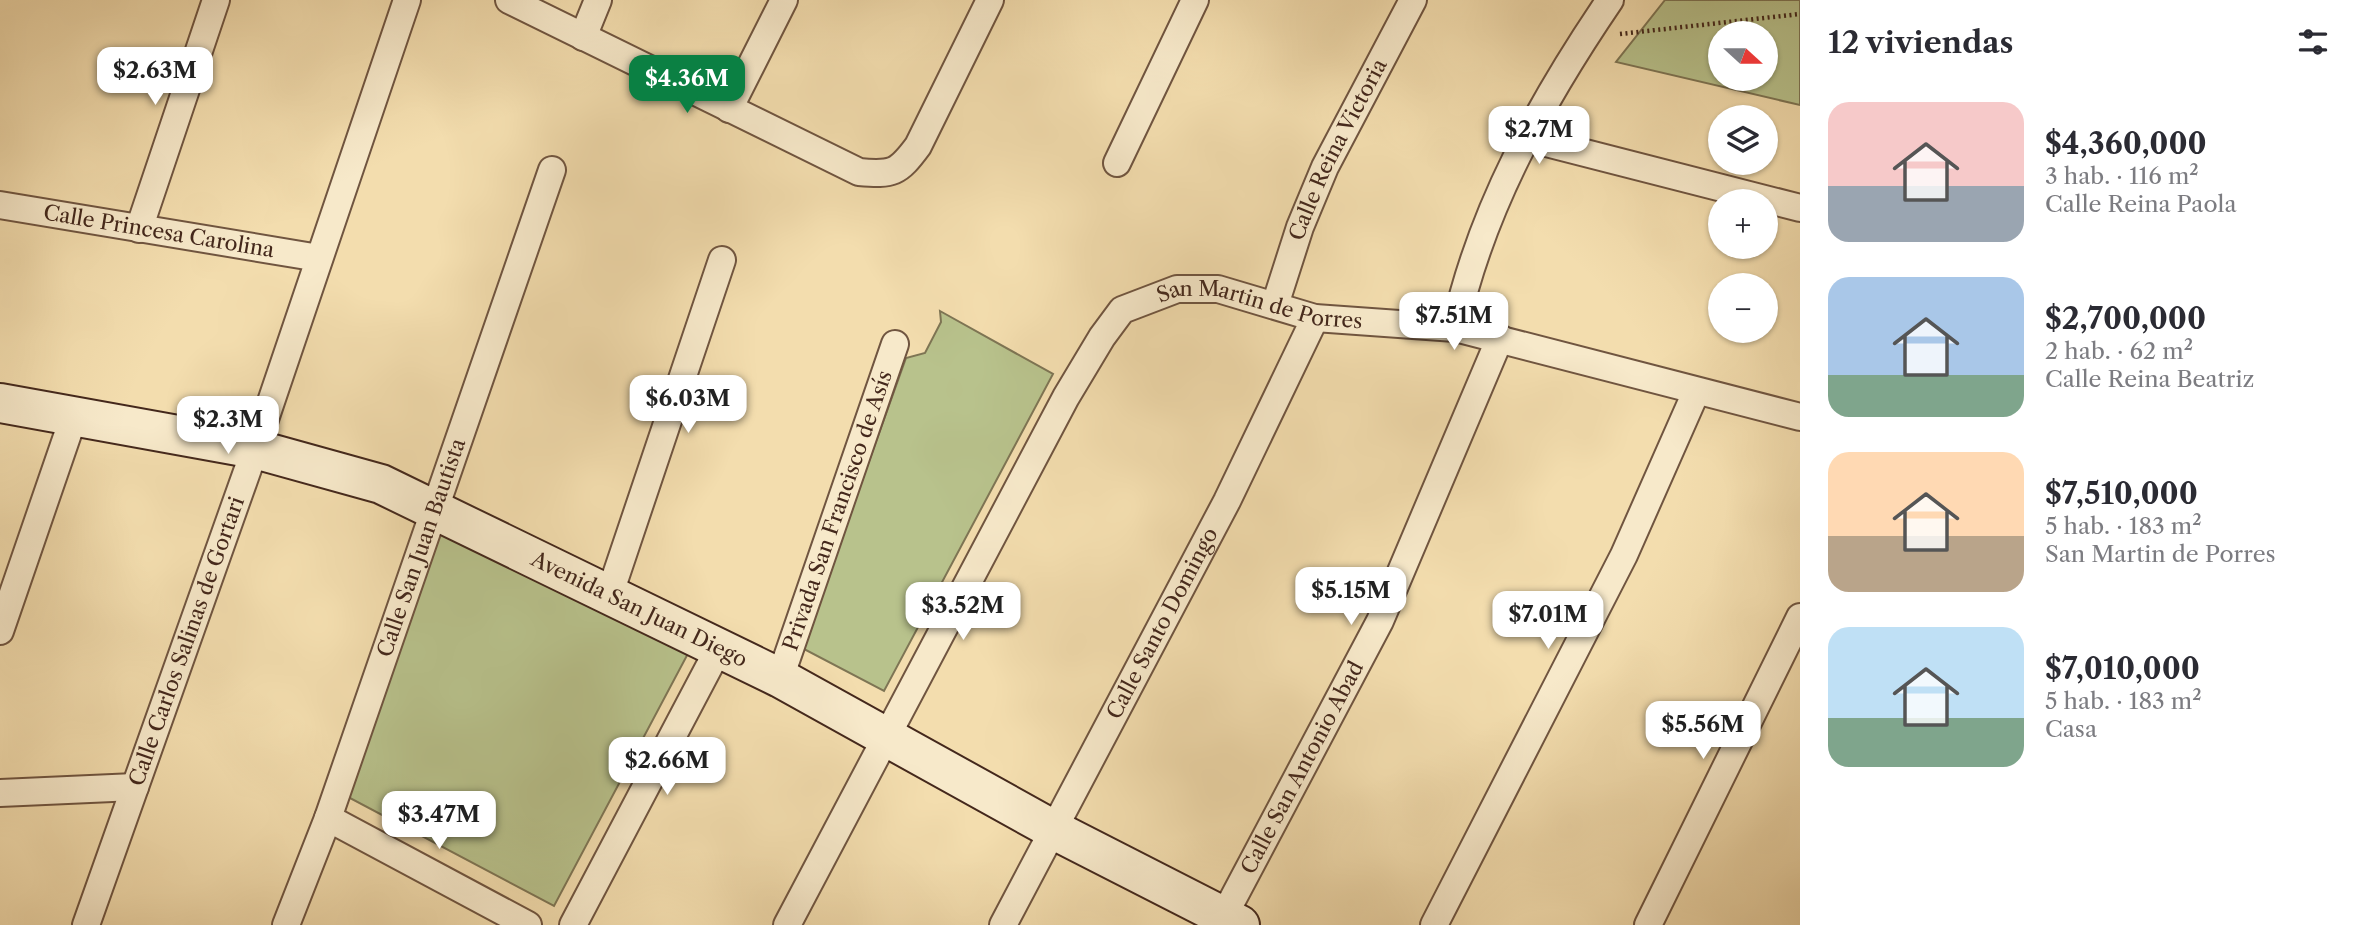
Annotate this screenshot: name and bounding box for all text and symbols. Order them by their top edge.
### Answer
north arrow [1708,21,1778,91]
map controls [1708,21,1778,343]
icon: filters [2294,23,2332,61]
text: 12 viviendas [1828,24,2013,61]
pin: $2.63M [98,48,212,107]
street label: Calle Reina Victoria [1284,54,1392,243]
pin: $4.36M [630,55,744,115]
text: $2.63M [113,56,197,84]
text: $4.36M [645,64,729,92]
button: layers [1708,105,1778,175]
pin: $2.7M [1490,106,1588,166]
text: $2.7M [1505,115,1573,143]
text: $4,360,000 [2045,125,2207,162]
icon: home [1884,130,1968,214]
text: 3 hab. · 116 m² [2045,162,2199,190]
button: + [1708,189,1778,259]
text: Calle Reina Paola [2045,190,2237,218]
street label: Calle Princesa Carolina [42,199,277,263]
button: − [1708,273,1778,343]
street label: San Martin de Porres [1153,276,1363,333]
pin: $7.51M [1397,292,1511,352]
text: $2,700,000 [2045,300,2206,337]
text: $7.51M [1415,301,1493,329]
icon: home [1884,305,1968,389]
text: 2 hab. · 62 m² [2045,337,2193,365]
text: Calle Reina Beatriz [2045,365,2254,393]
street label: Privada San Francisco de Asís [777,367,897,654]
pin: $6.03M [631,376,745,435]
text: $6.03M [646,384,730,412]
pin: $2.3M [179,396,277,456]
text: $2.3M [193,405,263,433]
street label: Calle San Juan Bautista [372,434,471,660]
text: $7,510,000 [2045,475,2198,512]
icon: home [1884,480,1968,564]
street label: Calle Carlos Salinas de Gortari [123,493,249,789]
text: 5 hab. · 183 m² [2045,512,2202,540]
street label: Calle Santo Domingo [1101,523,1223,723]
text: San Martin de Porres [2045,540,2276,568]
street label: Avenida San Juan Diego [526,546,751,672]
pin: $5.15M [1294,568,1408,627]
text: $5.15M [1311,576,1391,604]
pin: $3.52M [906,582,1020,642]
text: $3.52M [922,591,1004,619]
pin: $7.01M [1491,592,1605,651]
text: $7.01M [1508,600,1588,628]
text: $7,010,000 [2045,650,2200,687]
icon: home [1884,655,1968,739]
street label: Calle San Antonio Abad [1235,657,1368,878]
text: 5 hab. · 183 m² [2045,687,2202,715]
pin: $5.56M [1646,702,1760,761]
text: $5.56M [1662,710,1744,738]
text: Casa [2045,715,2097,743]
pin: $2.66M [610,738,724,797]
text: $2.66M [625,746,709,774]
pin: $3.47M [382,792,496,851]
text: $3.47M [398,800,480,828]

